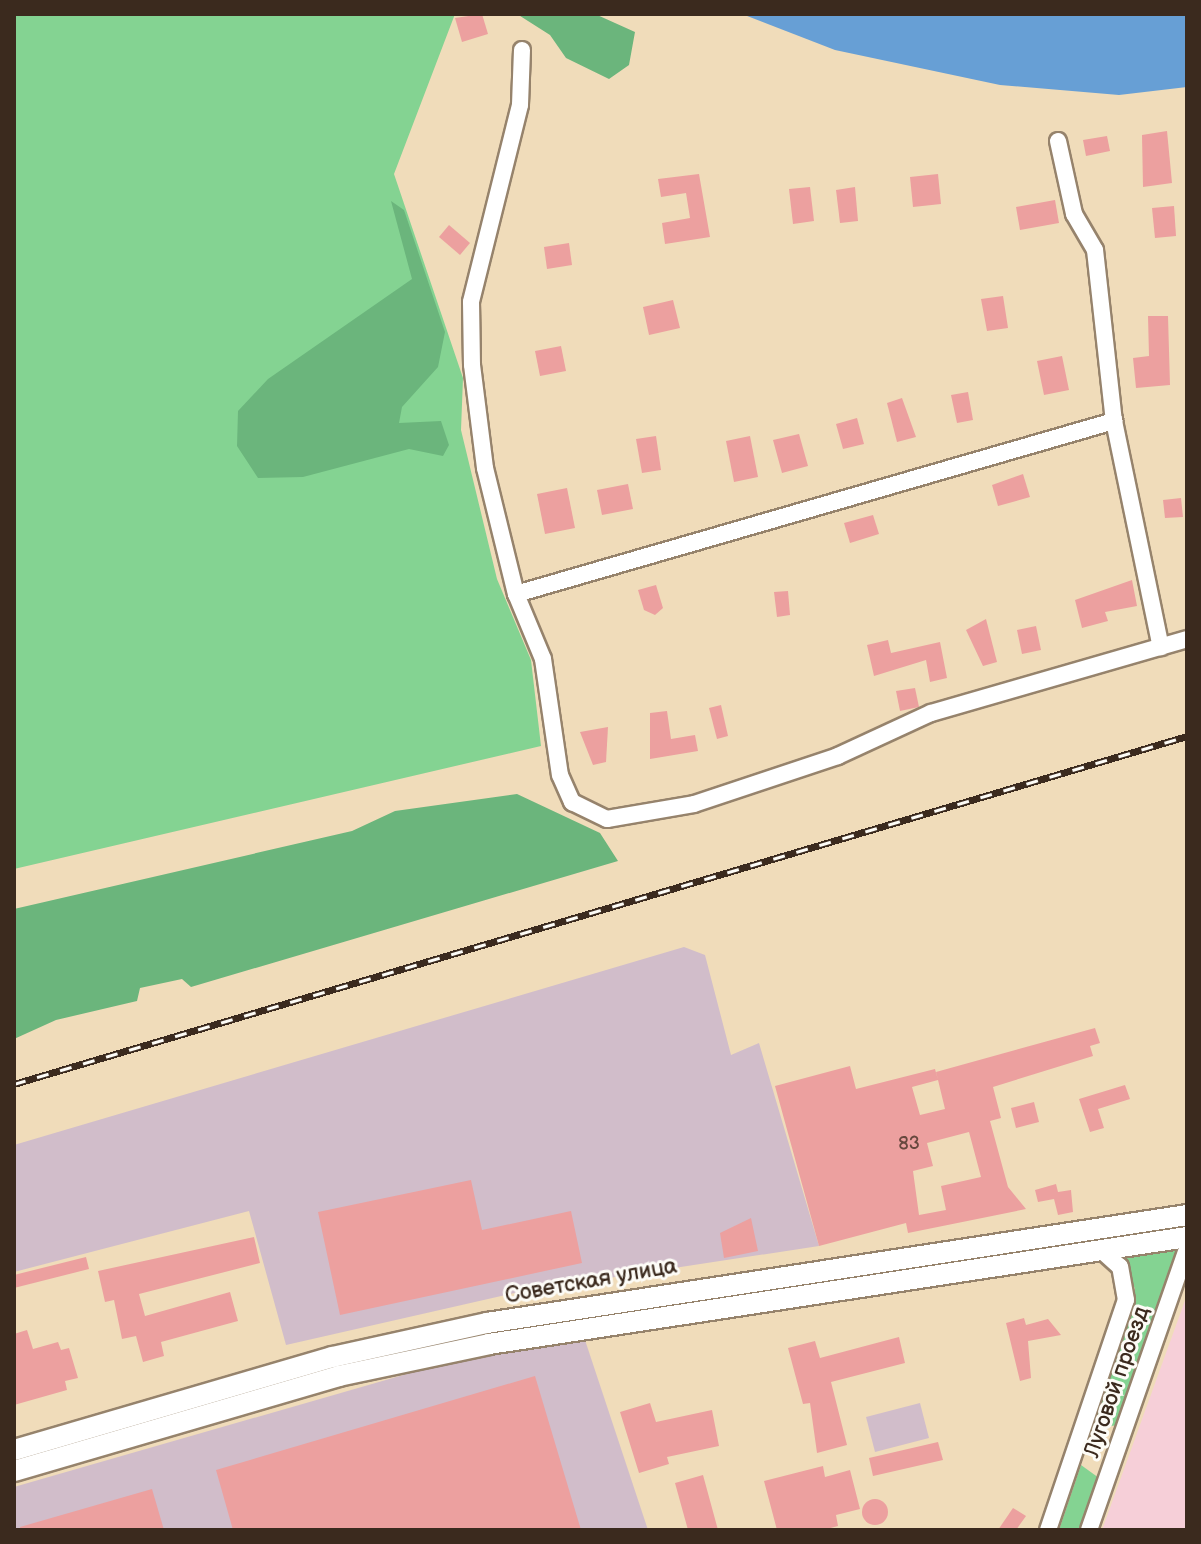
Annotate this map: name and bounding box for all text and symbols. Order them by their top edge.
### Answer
house number: 83 [898,1133,920,1155]
street label: Советская улица [503,1253,679,1309]
street label: Луговой проезд [1079,1303,1155,1461]

